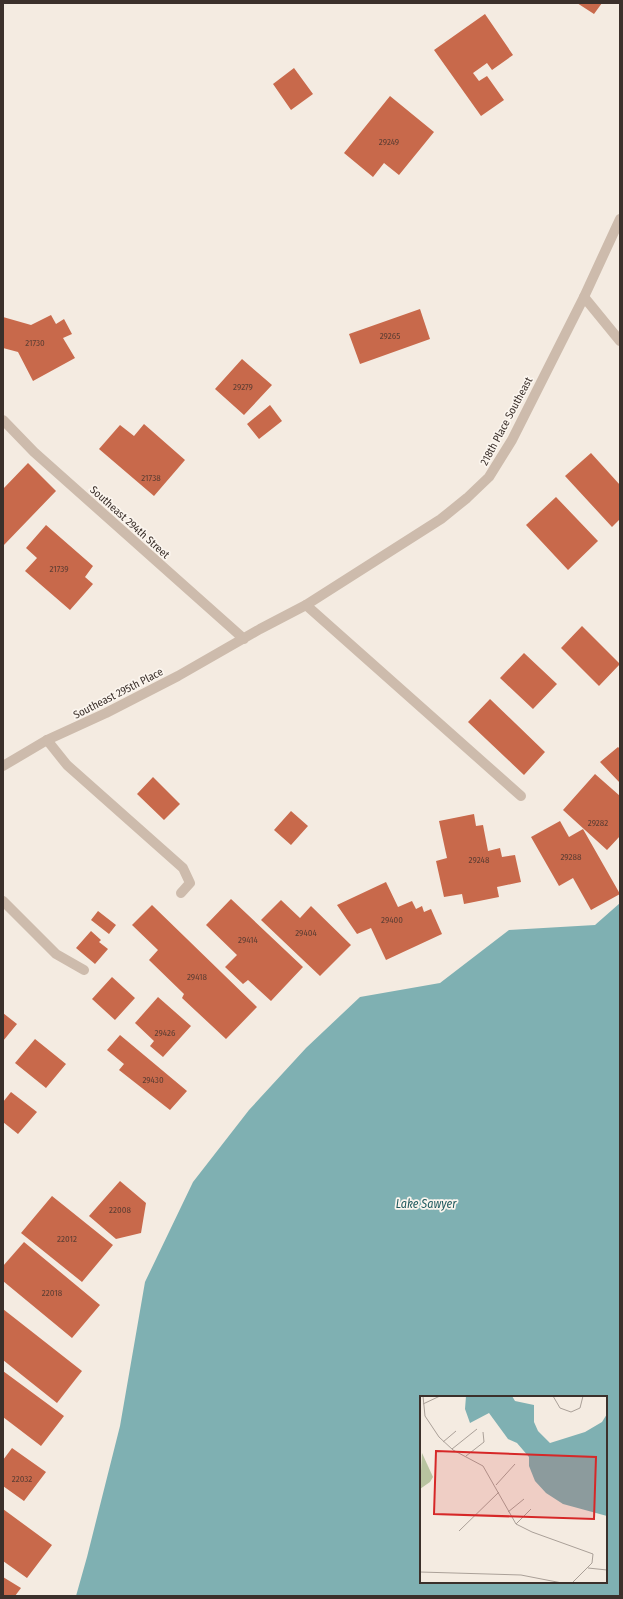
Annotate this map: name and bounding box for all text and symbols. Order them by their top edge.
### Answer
house number: 29249 [379,137,399,147]
house number: 29265 [380,331,400,341]
house number: 21730 [25,338,45,348]
street label: 218th Place Southeast [478,375,535,468]
house number: 29279 [233,382,253,392]
house number: 21738 [141,473,161,483]
street label: Southeast 294th Street [87,483,172,562]
house number: 21739 [49,564,69,574]
street label: Southeast 295th Place [71,665,165,722]
house number: 29282 [588,818,608,828]
house number: 29288 [560,852,582,862]
house number: 29248 [469,855,490,865]
house number: 29400 [381,915,403,925]
house number: 29404 [295,928,317,938]
house number: 29414 [238,935,259,945]
house number: 29418 [187,972,208,982]
house number: 29426 [155,1028,176,1038]
house number: 29430 [142,1075,164,1085]
water label: Lake Sawyer [396,1197,457,1211]
house number: 22008 [109,1205,131,1215]
house number: 22012 [57,1234,77,1244]
house number: 22018 [42,1288,63,1298]
inset map [420,1396,607,1583]
house number: 22032 [12,1474,32,1484]

